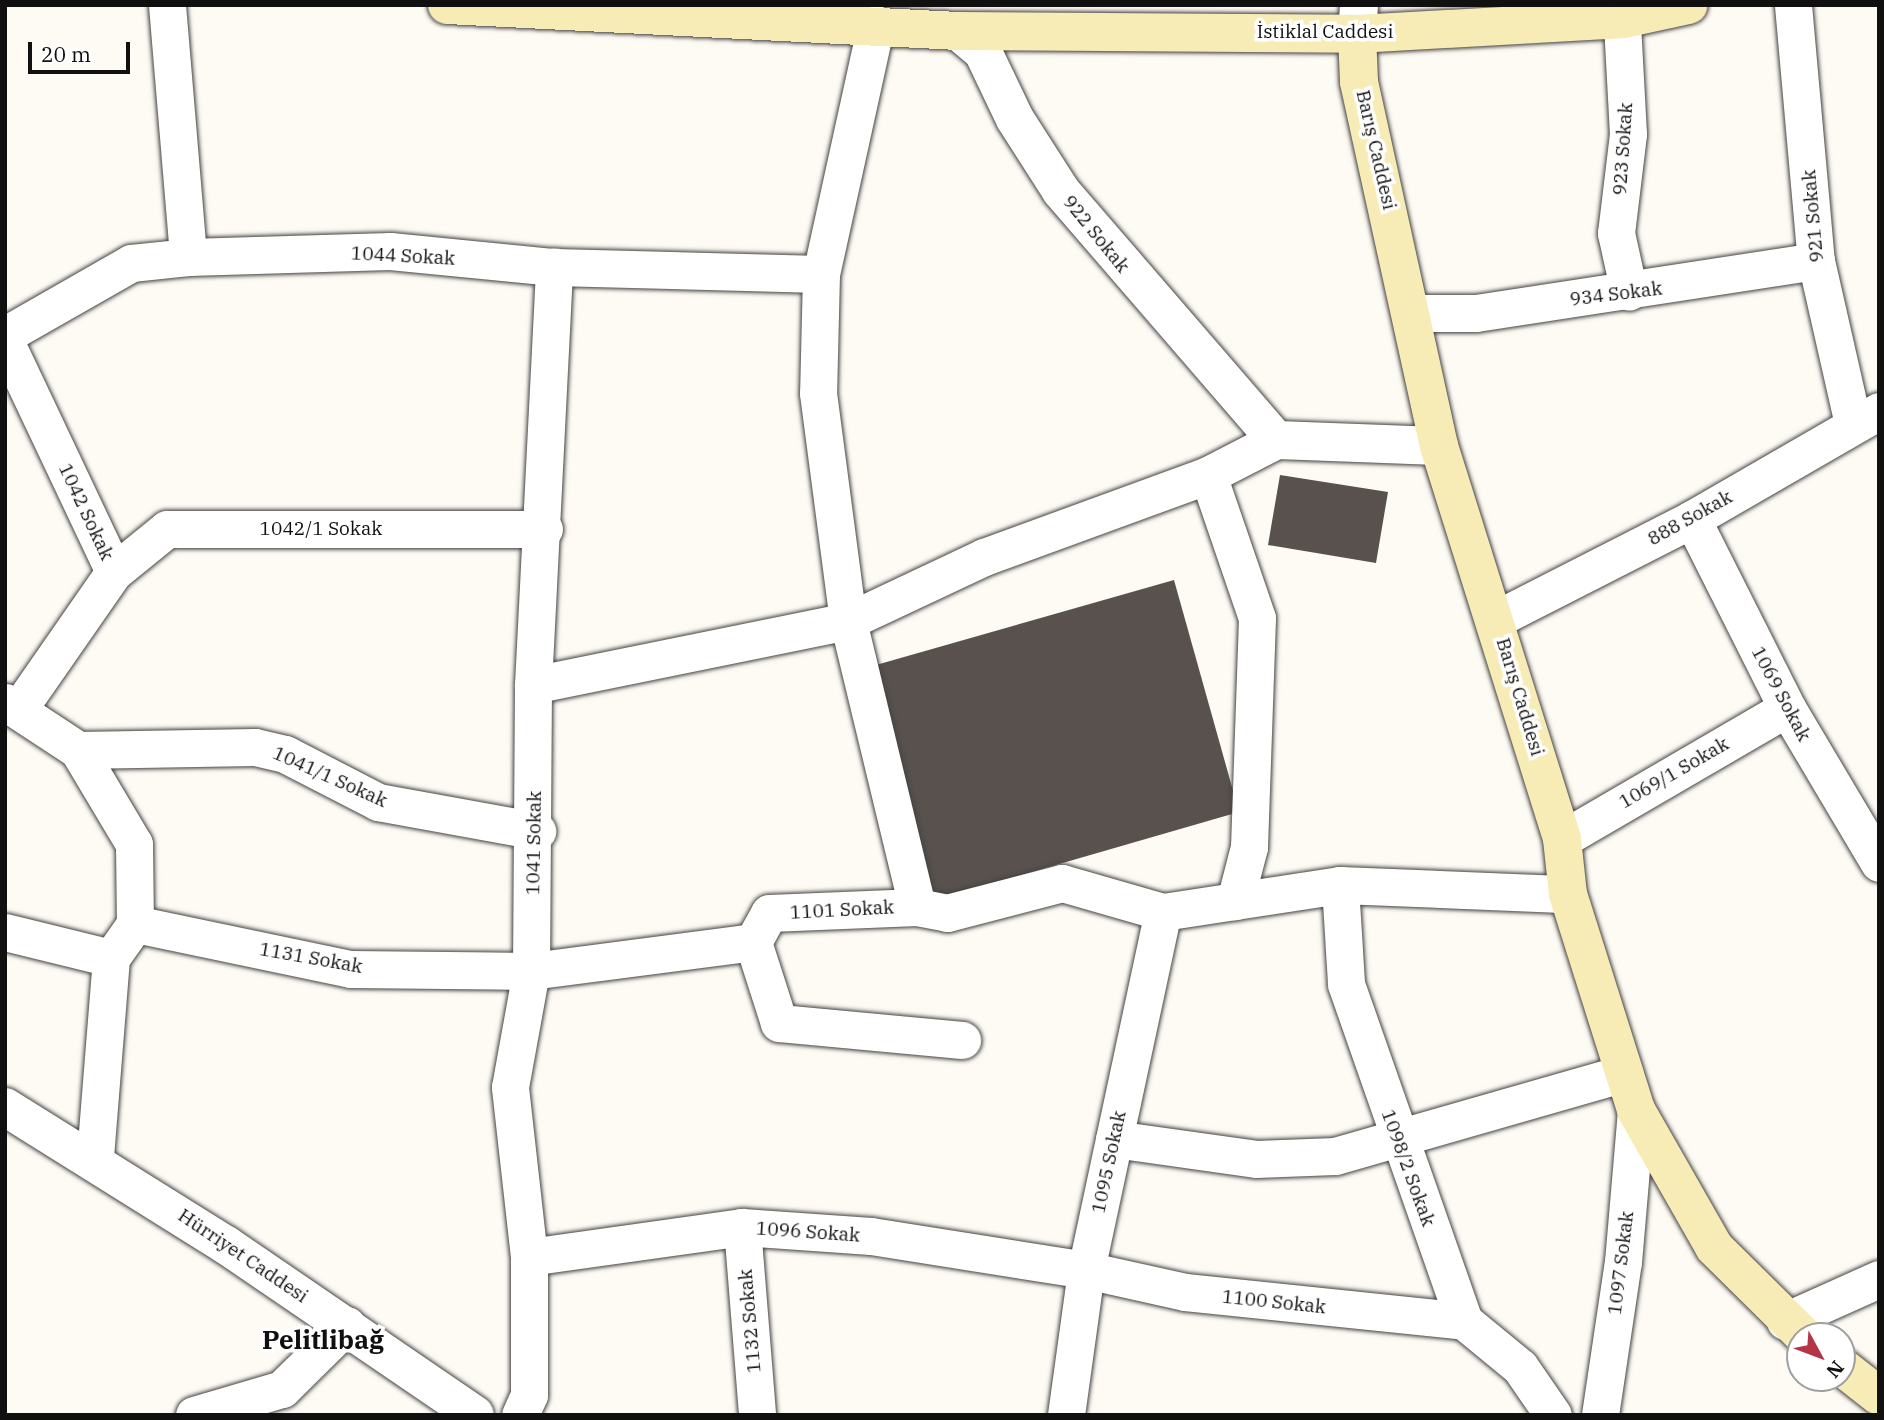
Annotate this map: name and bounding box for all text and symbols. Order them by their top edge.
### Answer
street label: İstiklal Caddesi [1257,21,1393,43]
scale bar [32,28,133,72]
text: 20 m [41,40,91,68]
street label: Barış Caddesi [1351,88,1401,212]
street label: 923 Sokak [1608,102,1638,196]
street label: 921 Sokak [1798,169,1828,263]
street label: 922 Sokak [1058,191,1134,277]
street label: 1044 Sokak [350,242,456,270]
street label: 934 Sokak [1568,277,1664,311]
street label: 1042 Sokak [54,460,118,564]
street label: 888 Sokak [1644,485,1736,551]
street label: 1042/1 Sokak [260,518,382,540]
street label: Barış Caddesi [1491,635,1549,759]
street label: 1069 Sokak [1746,643,1816,745]
street label: 1069/1 Sokak [1615,732,1733,814]
street label: 1041/1 Sokak [269,742,391,812]
street label: 1041 Sokak [522,791,546,895]
street label: 1101 Sokak [789,896,895,924]
street label: 1131 Sokak [258,938,364,978]
street label: 1098/2 Sokak [1376,1106,1440,1230]
street label: 1095 Sokak [1087,1109,1131,1215]
street label: Hürriyet Caddesi [174,1204,312,1308]
street label: 1097 Sokak [1603,1210,1639,1316]
street label: 1096 Sokak [755,1217,861,1247]
street label: 1132 Sokak [734,1268,766,1374]
street label: 1100 Sokak [1221,1285,1327,1319]
north arrow [1786,1322,1856,1392]
district label: Pelitlibağ [262,1324,384,1356]
text: N [1821,1356,1849,1383]

